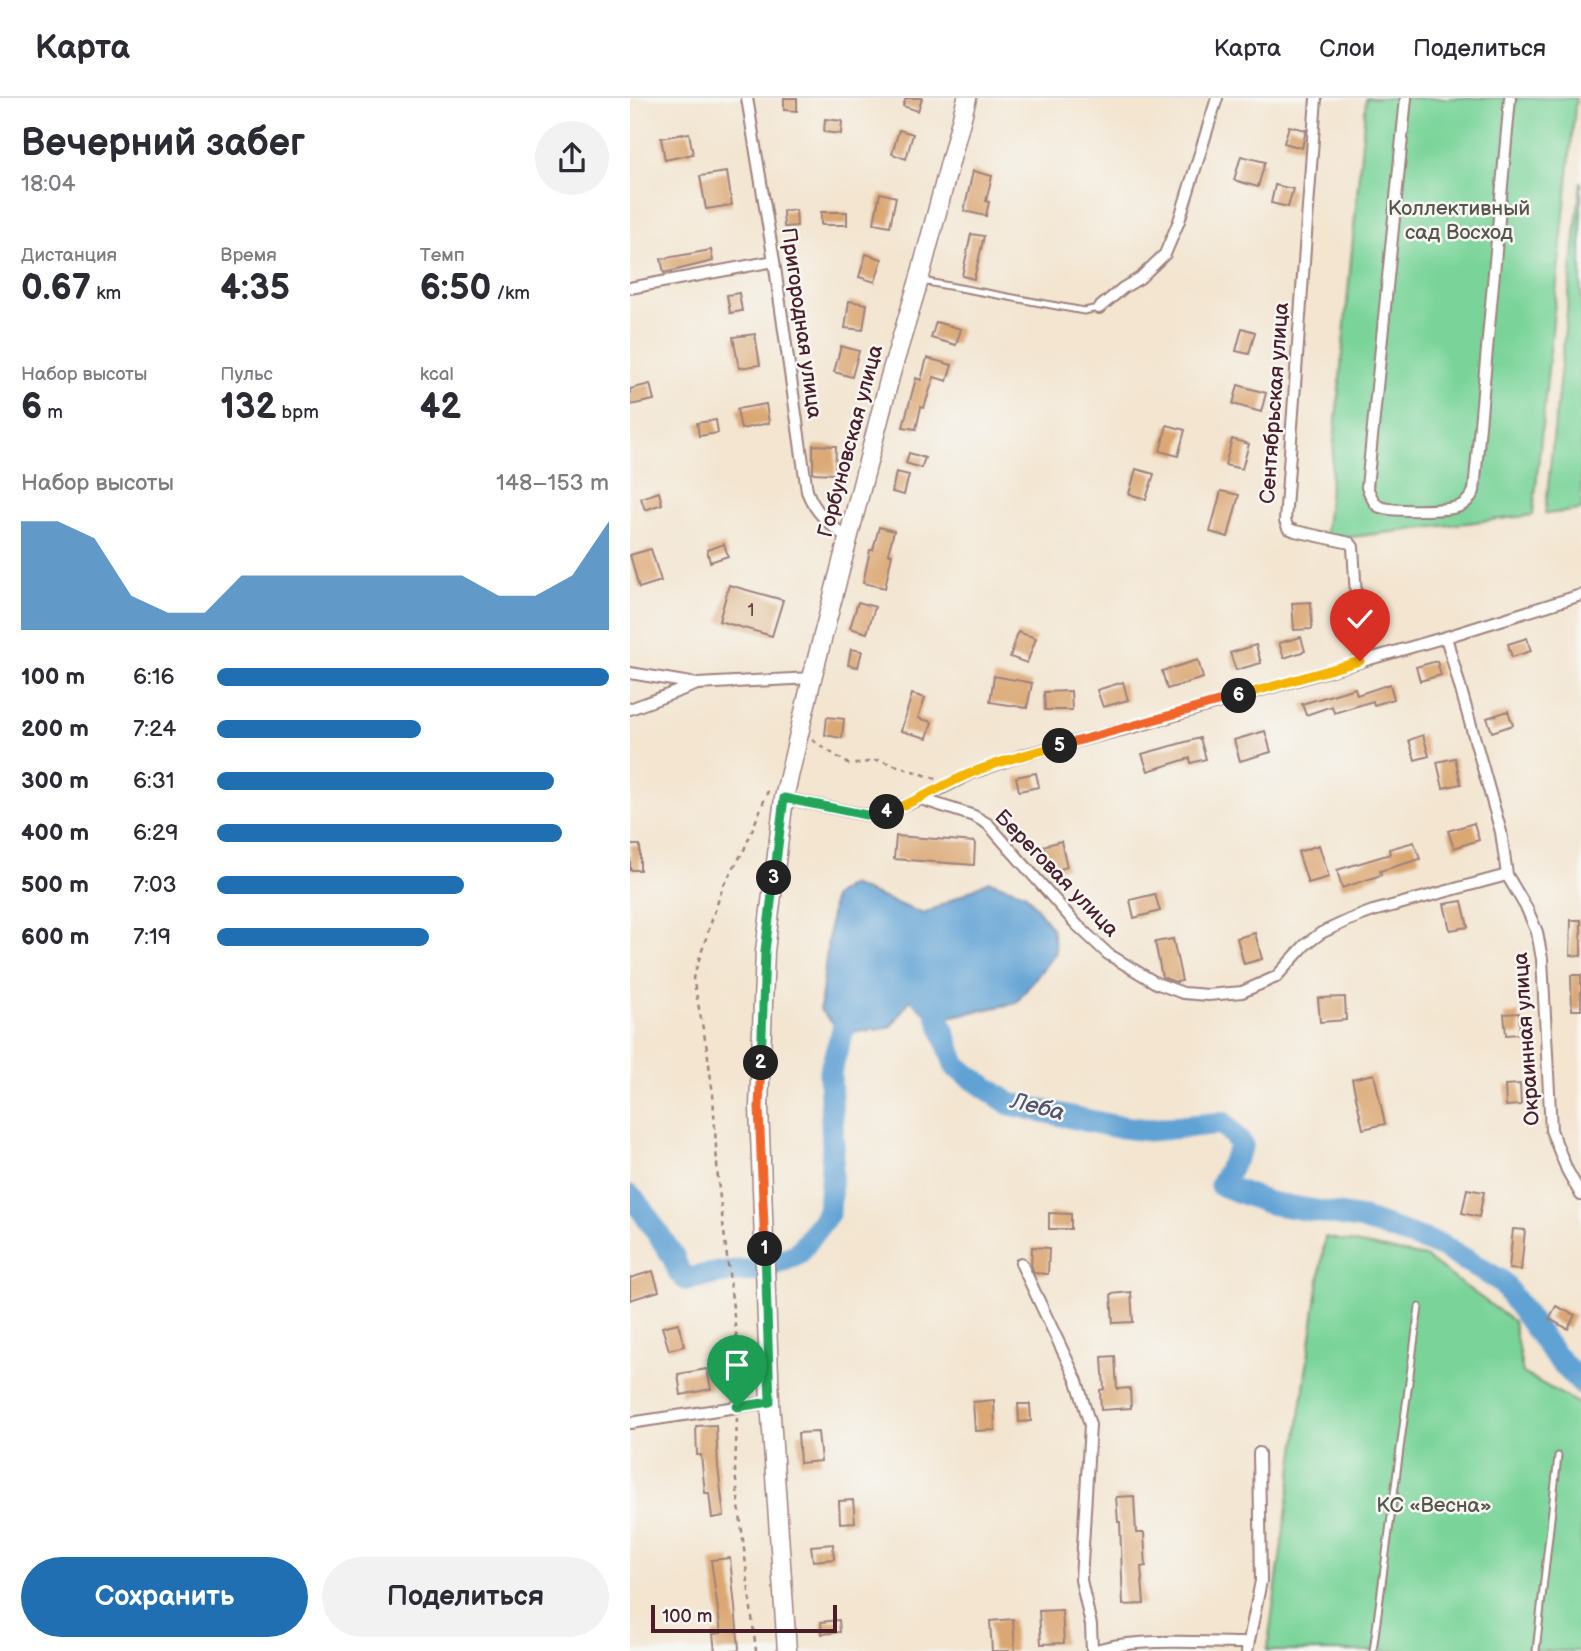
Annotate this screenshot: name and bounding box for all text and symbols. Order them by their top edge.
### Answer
text: Карта [35,28,130,68]
text: Карта [1214,34,1281,63]
text: Слои [1319,34,1375,63]
text: Поделиться [1413,34,1546,63]
text: Вечерний забег [21,121,305,166]
button: share [535,121,609,195]
text: 18:04 [21,170,76,198]
park label: Коллективный сад Восход [1388,196,1530,245]
street label: Пригородная улица [776,226,827,421]
text: Дистанция [21,244,117,267]
text: Время [220,244,277,267]
text: Темп [420,244,465,267]
text: 0.67 [21,267,91,310]
text: 4:35 [220,267,290,310]
text: 6:50 [420,267,491,310]
text: km [91,282,121,305]
text: /km [491,282,530,305]
street label: Сентябрьская улица [1255,301,1294,505]
street label: Горбуновская улица [813,342,888,540]
text: Набор высоты [21,363,147,386]
text: Пульс [220,363,273,386]
text: kcal [420,363,454,386]
text: 6 [21,386,42,429]
text: 132 [220,386,276,429]
text: 42 [420,386,461,429]
text: m [42,401,63,424]
text: bpm [276,401,319,424]
text: Набор высоты [21,469,174,497]
text: 148–153 m [496,469,609,497]
pin [1330,589,1390,661]
house number: 1 [748,600,754,621]
icon: check [1341,600,1379,638]
text: 100 m [21,663,85,691]
text: 6:16 [133,663,175,691]
pin: 6 [1222,678,1256,714]
text: 6 [1233,684,1244,707]
text: 200 m [21,715,89,743]
text: 7:24 [133,715,176,743]
pin: 5 [1042,728,1078,764]
text: 5 [1054,734,1065,757]
text: 300 m [21,767,89,795]
text: 6:31 [133,767,175,795]
pin: 4 [870,794,904,830]
text: 4 [881,800,892,823]
street label: Береговая улица [990,805,1124,943]
text: 400 m [21,819,89,847]
text: 6:29 [133,819,179,847]
pin: 3 [757,860,792,896]
text: 3 [768,866,779,889]
text: 500 m [21,871,89,899]
text: 7:03 [133,871,177,899]
text: 600 m [21,923,89,951]
text: 7:19 [133,923,171,951]
street label: Окраинная улица [1508,951,1545,1127]
pin: 2 [744,1046,778,1080]
text: 2 [755,1051,766,1074]
water label: Леба [1006,1086,1067,1127]
pin: 1 [748,1232,782,1266]
text: 1 [761,1237,769,1260]
pin [707,1335,767,1407]
icon: arrive [718,1346,756,1384]
park label: КС «Весна» [1376,1493,1492,1518]
button: Сохранить [21,1557,308,1637]
button: Поделиться [322,1557,609,1637]
scale bar [651,1602,836,1634]
text: 100 m [662,1605,713,1628]

